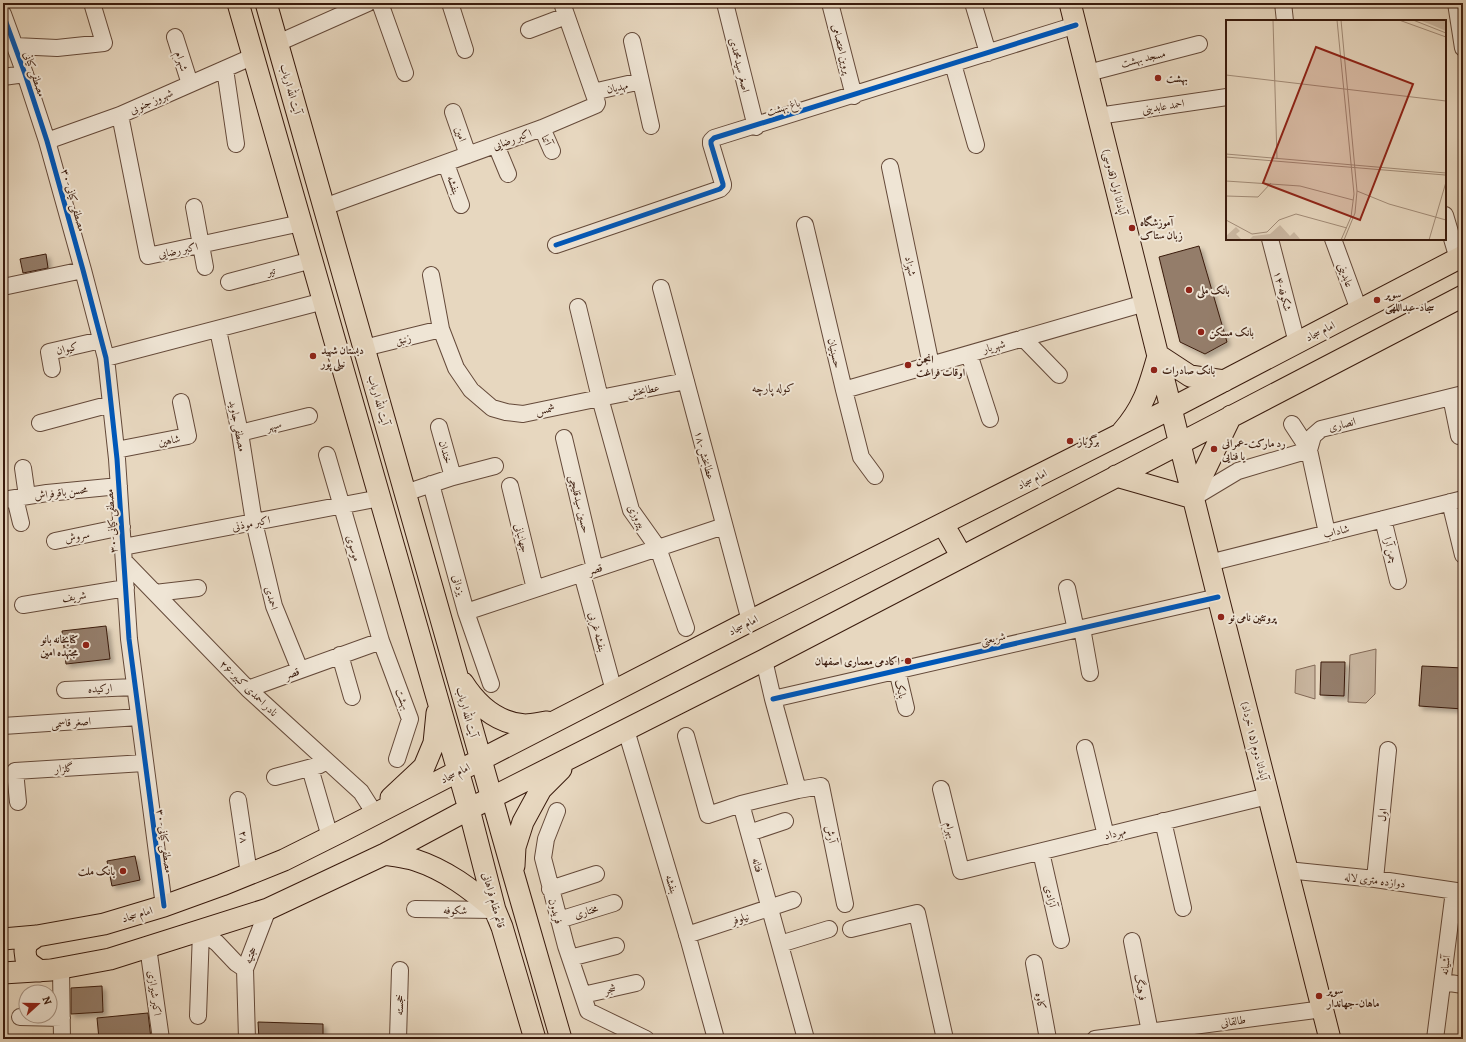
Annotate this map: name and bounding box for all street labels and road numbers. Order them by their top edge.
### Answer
street label: پروین اعتصامی [828,23,855,77]
street label: اصغر سیدمحمدی [725,36,754,94]
street label: مسجد بهشت [1119,46,1167,71]
street label: مصطفی کیانی [19,49,49,99]
street label: شهرام [169,49,192,74]
street label: آیت الله ارباب [276,62,307,117]
street label: مهدیان [605,78,629,97]
street label: شهروز جنوبی [127,85,176,118]
street label: باغ بهشت [764,95,802,122]
street label: احمد عابدینی [1141,96,1185,117]
street label: امین [451,125,470,144]
street label: اکبر رضایی [491,125,534,153]
street label: آتنا [538,133,556,149]
street label: آپادانا اول (قدوسی) [1099,148,1130,218]
street label: ۳۰-مصطفی کیانی [56,167,90,233]
street label: بنفشه [443,174,464,197]
street label: اکبر رضایی [157,239,199,262]
street label: شهزاد [901,255,920,278]
street label: عابدینی [1334,261,1357,290]
street label: تیر [264,263,278,280]
street label: ۱۴-شکوفه [1270,269,1295,313]
street label: امام سجاد [1303,318,1339,347]
street label: زنبق [394,330,413,349]
street label: شهریار [980,336,1007,357]
street label: حسینیان [824,337,845,370]
street label: کیوان [54,338,80,358]
street label: آیت الله ارباب [364,373,395,428]
street label: عطابخش [626,380,661,401]
street label: مصطفی جاوید [224,399,250,453]
street label: شمس [534,400,556,419]
street label: انصاری [1327,414,1357,435]
street label: سپهر [264,416,283,435]
street label: ۱۸-عطابخش [691,429,718,481]
street label: شاهین [157,431,181,450]
street label: خندان [435,439,456,466]
street label: امام سجاد [1015,466,1051,495]
street label: حسین سیدقلیچی [565,474,593,535]
street label: محسن باقرفراش [33,482,89,504]
street label: ۳۰-مصطفی کیانی [102,488,122,554]
street label: پیروزی [624,502,650,532]
street label: اکبر موذنی [231,512,272,535]
street label: شاداب [1322,521,1351,542]
street label: جهانبانی [511,522,532,554]
street label: سروش [63,526,91,546]
street label: موسوی [343,533,364,563]
street label: چمن آرا [1379,536,1401,565]
street label: قصر [585,560,605,579]
street label: یزدانی [449,573,469,598]
street label: احمدی [261,585,282,612]
street label: شریف [61,587,87,606]
street label: بنفشه غربی [585,610,610,654]
street label: امام سجاد [726,612,762,641]
street label: شریعتی [979,628,1008,650]
street label: ۲۶-نادر احمدی کبیر [216,657,281,720]
street label: قصر [282,664,302,683]
street label: بابک [891,678,910,700]
street label: ارکیده [87,680,113,697]
street label: آیت الله ارباب [452,685,483,740]
street label: بهشت [392,686,413,712]
street label: آپادانا دوم (۱۵ خرداد) [1236,700,1272,784]
street label: اصغر قاسمی [51,714,92,732]
street label: گلزار [53,760,74,777]
street label: امام سجاد [438,760,474,789]
street label: ۳۰-مصطفی کیانی [152,808,176,874]
street label: اول [1374,808,1391,823]
street label: بهرام [939,820,960,841]
street label: آرش [821,824,840,846]
street label: مهرداد [1103,824,1128,843]
street label: ۲۸ [235,830,252,844]
street label: فتانه [748,856,767,874]
street label: دوازده متری لاله [1344,869,1406,892]
street label: قائم مقام فراهانی [476,870,509,930]
street label: بنفشه [662,873,682,896]
street label: آزادی [1041,883,1061,910]
street label: فریدون [545,897,566,926]
street label: مختاری [572,901,600,922]
street label: امام سجاد [120,903,155,928]
street label: شکوفه [443,903,467,918]
street label: نیلوفر [728,909,751,929]
street label: حجتیه [240,944,261,966]
street label: آشیانه [1437,953,1454,976]
street label: اکبر شیرازی [144,970,165,1017]
street label: فرهنگ [1131,972,1150,1002]
street label: شجر [602,981,617,998]
street label: کاوه [1032,991,1049,1011]
street label: خجسته [392,994,407,1016]
street label: طالقانی [1219,1012,1247,1031]

